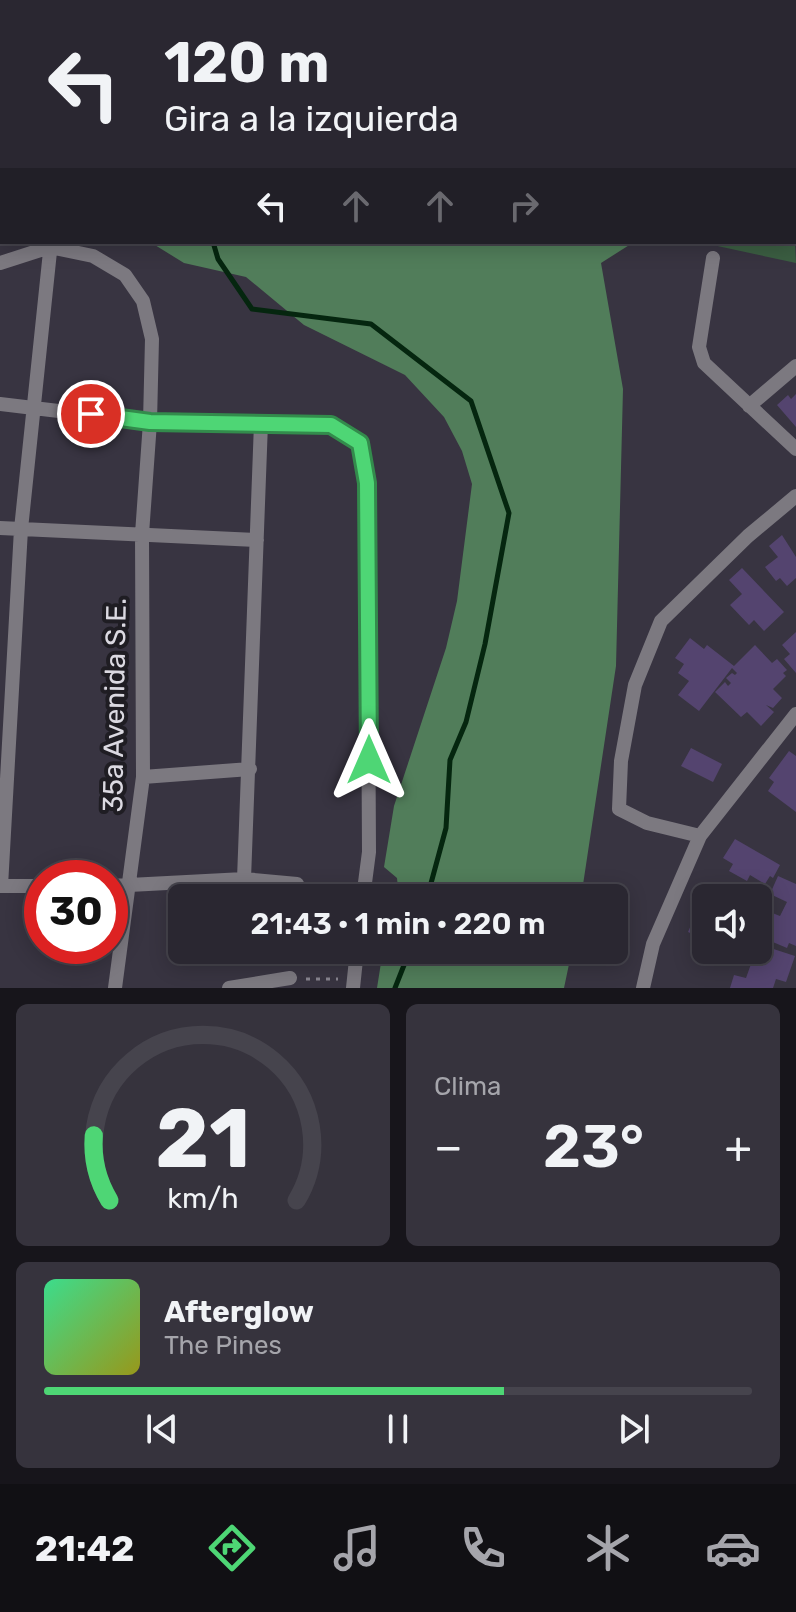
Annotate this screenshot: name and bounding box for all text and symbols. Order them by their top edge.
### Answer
text: 120 m [164,30,330,96]
icon: left [32,32,136,136]
text: Gira a la izquierda [164,97,459,140]
icon: left [250,184,294,228]
icon: ahead [334,184,378,228]
icon: ahead [418,184,462,228]
icon: right [502,184,546,228]
pin [57,380,125,448]
icon: arrive [69,392,113,436]
street label: 35a Avenida S.E. [96,597,133,813]
position arrow [327,718,411,802]
speed limit sign: 30 [24,860,128,964]
map controls [692,884,772,964]
button: sound [692,884,772,964]
text: 21:43 · 1 min · 220 m [251,906,546,942]
text: Clima [434,1071,501,1102]
text: 21 [155,1089,251,1188]
text: 23° [543,1111,644,1182]
text: − [434,1121,463,1173]
text: + [725,1121,752,1173]
text: km/h [167,1181,239,1215]
text: Afterglow [164,1294,314,1330]
text: The Pines [164,1330,282,1361]
icon: previous [140,1407,184,1451]
icon: pause [376,1407,420,1451]
icon: next [612,1407,656,1451]
icon: directions [204,1520,260,1576]
icon: music [329,1520,385,1576]
icon: phone [455,1520,511,1576]
icon: climate [580,1520,636,1576]
icon: car [705,1520,761,1576]
text: 21:42 [35,1527,134,1570]

